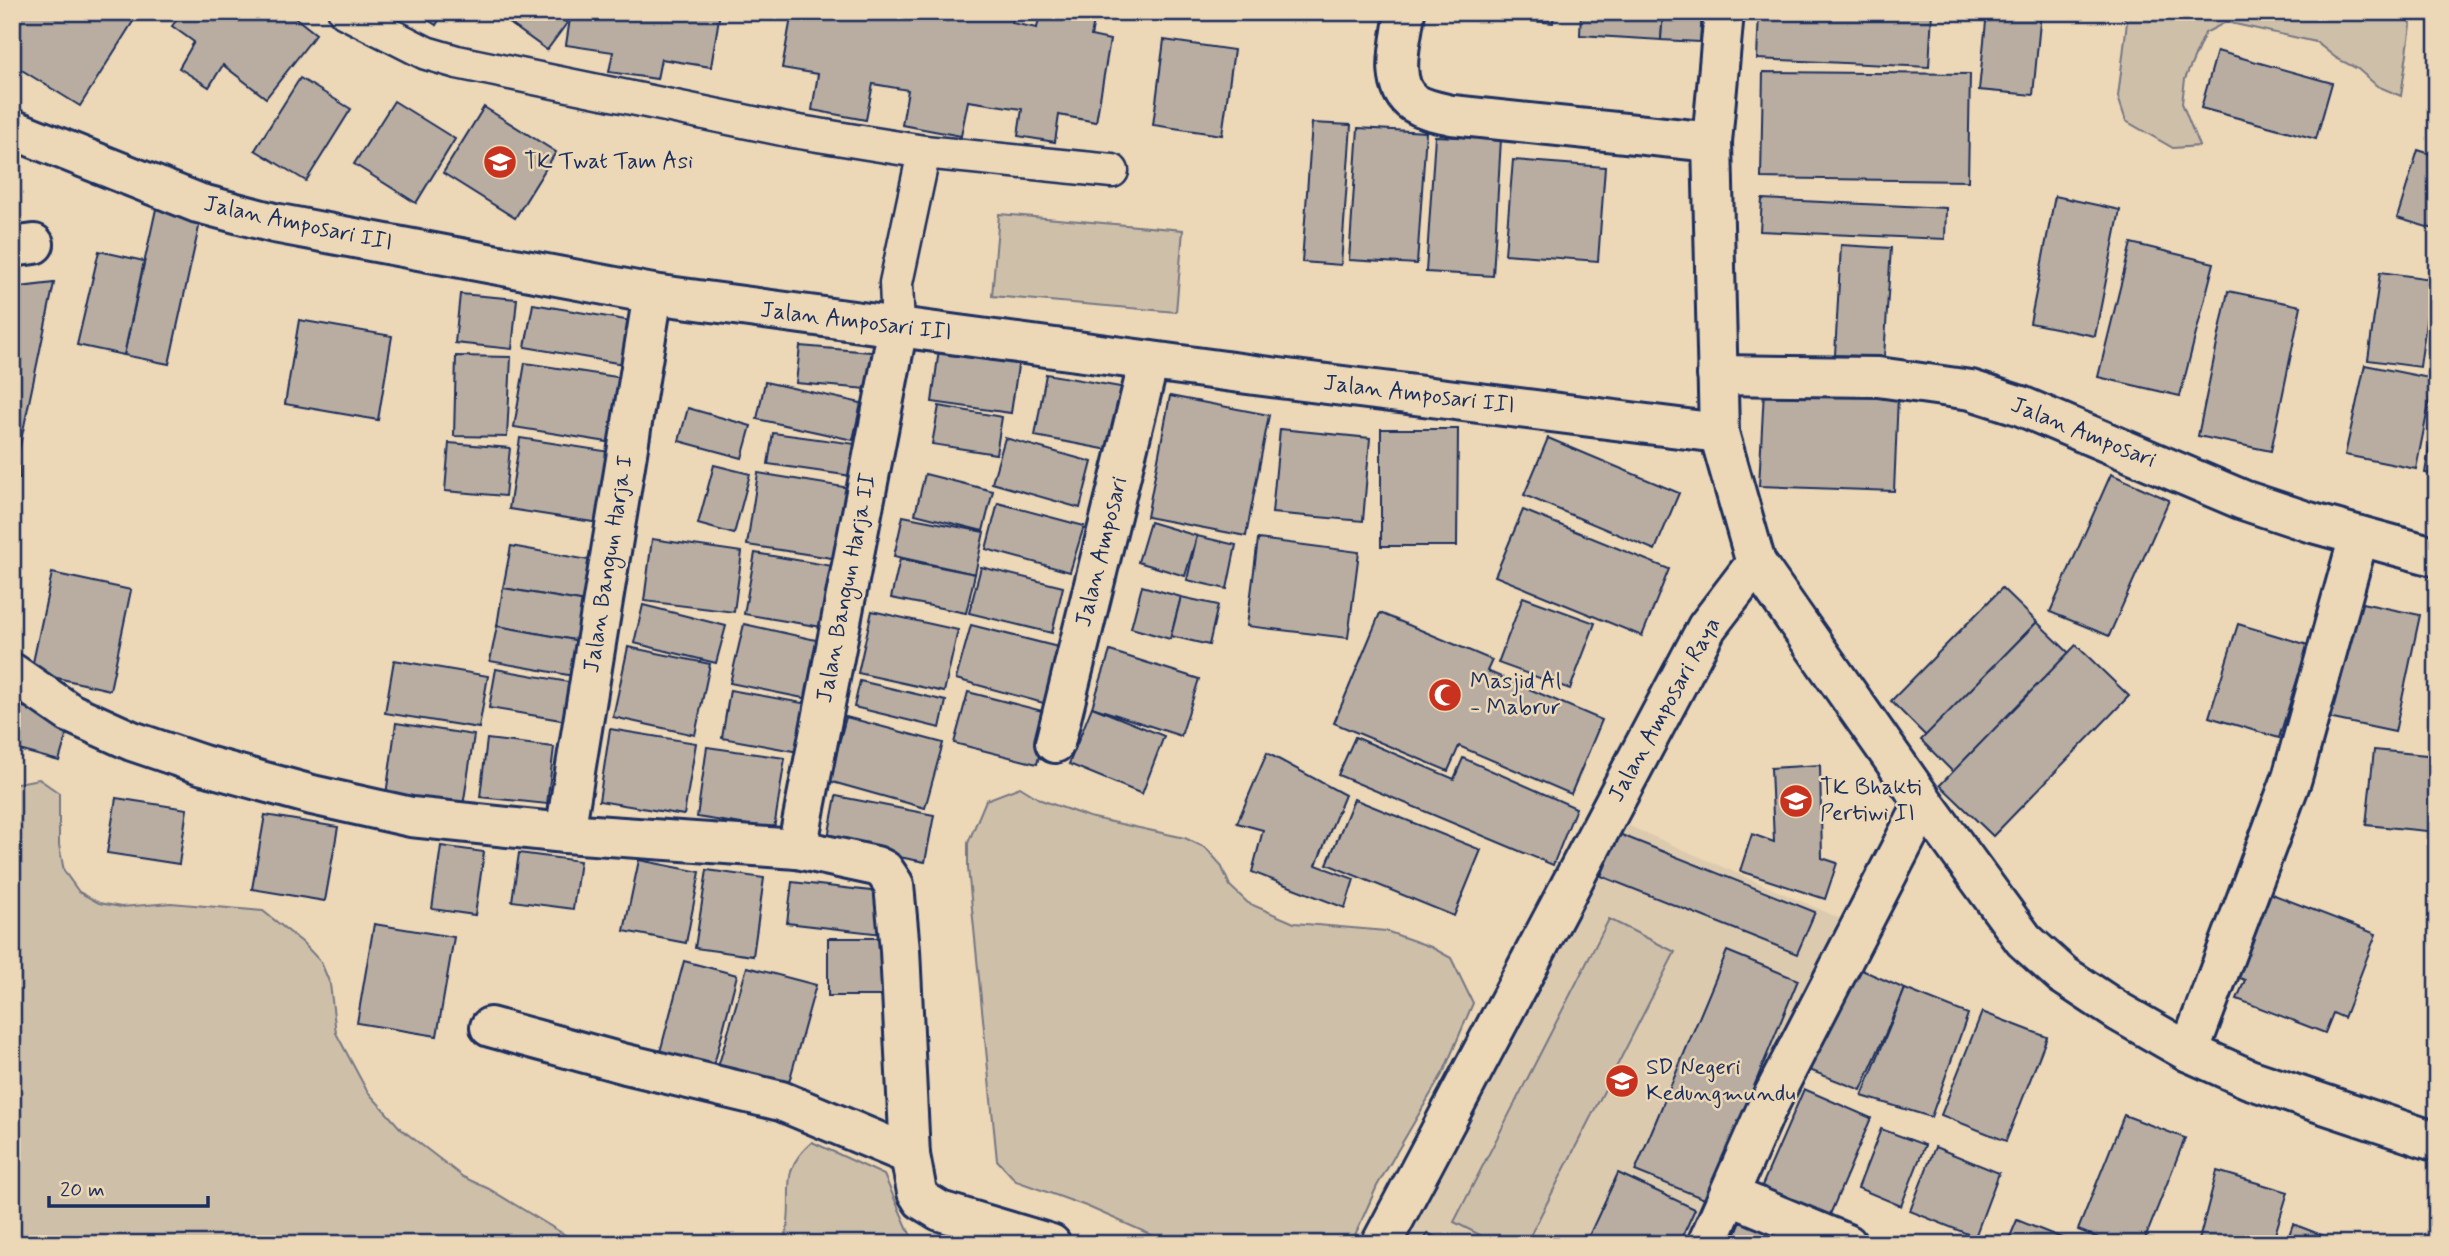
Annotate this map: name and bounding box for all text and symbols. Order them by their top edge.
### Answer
school or university icon: TK Twat Tam Asi [481,143,519,181]
place label: TK Twat Tam Asi [524,147,693,177]
street label: Jalan Amposari III [201,189,395,259]
street label: Jalan Amposari III [759,295,953,349]
street label: Jalan Amposari III [1322,368,1516,422]
street label: Jalan Amposari [2006,390,2160,476]
street label: Jalan Bangun Harja I [577,453,643,675]
street label: Jalan Bangun Harja II [810,471,886,706]
street label: Jalan Amposari [1069,474,1135,630]
street label: Jalan Amposari Raya [1602,612,1728,808]
place label: Masjid Al - Mabrur [1470,667,1561,723]
mosque icon: Masjid Al - Mabrur [1426,676,1464,714]
place label: TK Bhakti Pertiwi II [1820,773,1922,829]
school or university icon: TK Bhakti Pertiwi II [1777,782,1815,820]
place label: SD Negeri Kedungmundu [1646,1053,1796,1109]
school or university icon: SD Negeri Kedungmundu [1603,1062,1641,1100]
scale bar [49,1165,208,1209]
text: 20 m [60,1176,105,1204]

